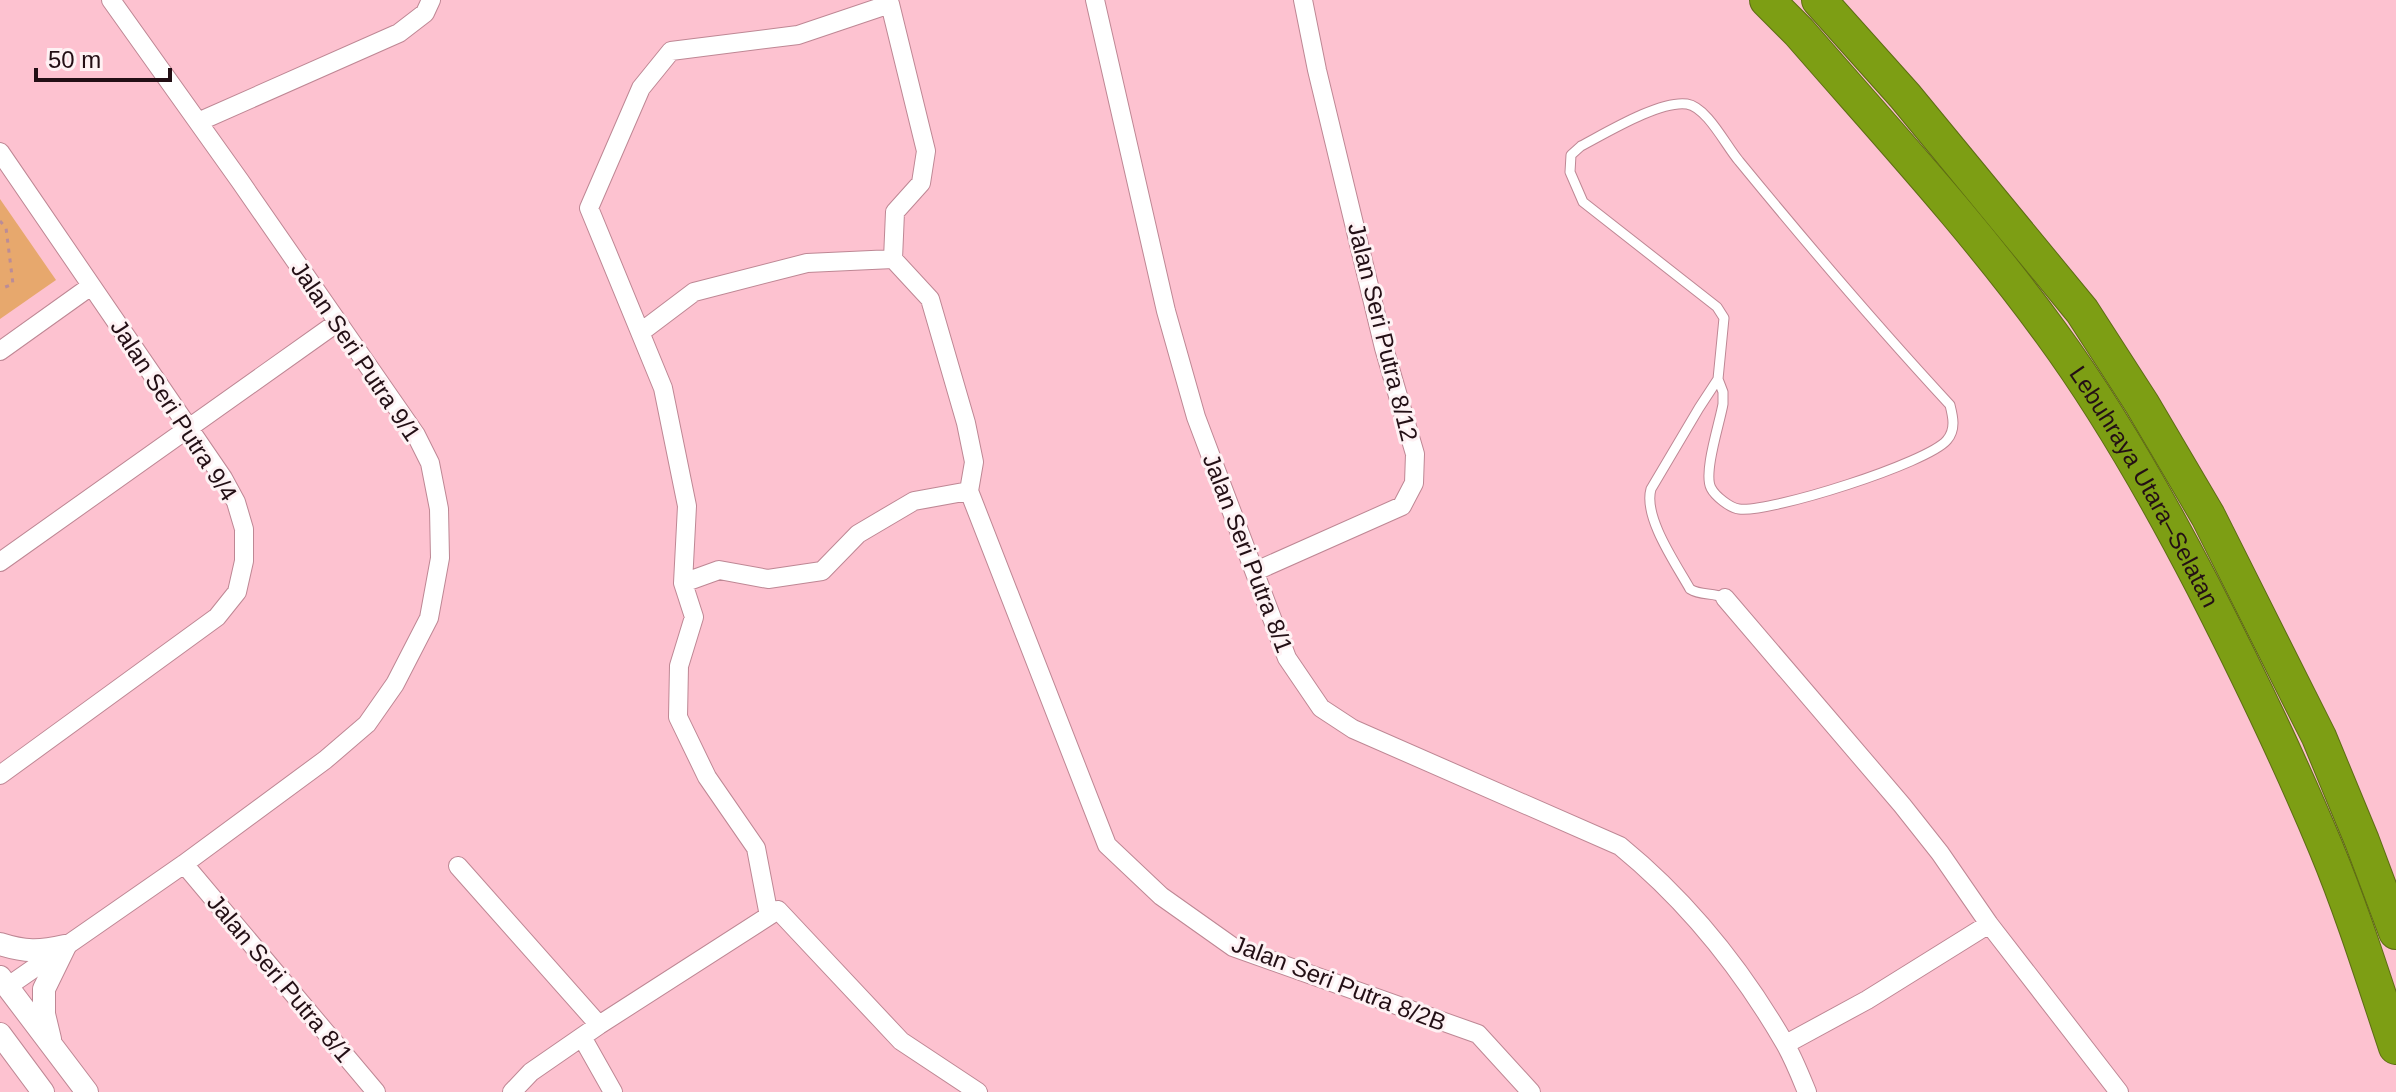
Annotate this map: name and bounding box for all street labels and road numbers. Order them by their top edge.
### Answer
street label: Jalan Seri Putra 8/12 [1343,220,1423,444]
street label: Jalan Seri Putra 9/1 [286,256,426,446]
street label: Jalan Seri Putra 9/4 [105,314,243,506]
street label: Lebuhraya Utara–Selatan [2065,361,2225,611]
street label: Jalan Seri Putra 8/1 [1198,450,1298,656]
street label: Jalan Seri Putra 8/1 [202,889,358,1067]
street label: Jalan Seri Putra 8/2B [1228,930,1450,1036]

